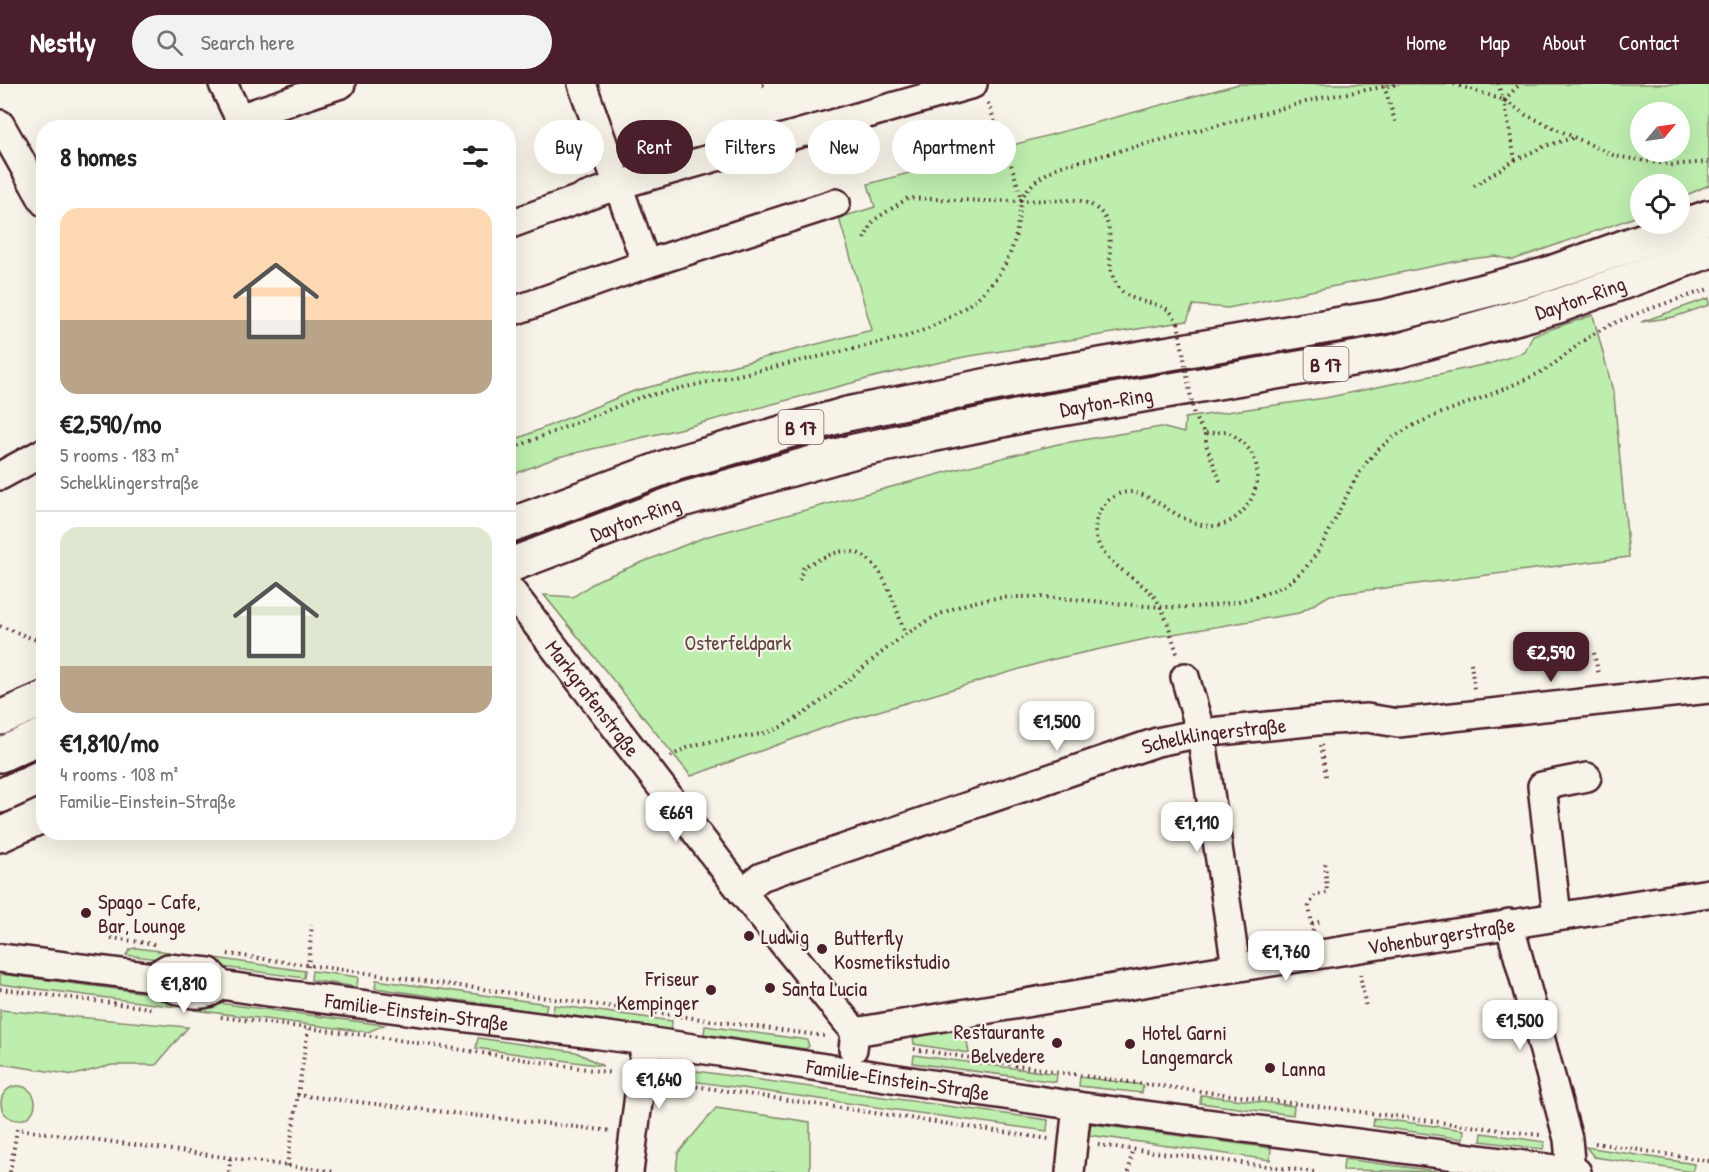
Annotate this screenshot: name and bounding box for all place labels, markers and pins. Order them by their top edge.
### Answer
pin: €2,590 [1502,632,1600,683]
pin: €1,500 [1008,701,1106,752]
pin: €669 [640,792,712,843]
pin: €1,110 [1148,802,1246,853]
place label: Spago - Cafe, Bar, Lounge [98,887,201,940]
marker: Spago - Cafe, Bar, Lounge [79,906,93,920]
place label: Ludwig [761,922,809,951]
place label: Butterfly Kosmetikstudio [834,923,950,976]
marker: Ludwig [742,929,756,943]
pin: €1,760 [1237,931,1335,982]
marker: Butterfly Kosmetikstudio [815,942,829,956]
pin: €1,810 [135,963,233,1014]
place label: Friseur Kempinger [616,964,699,1017]
place label: Santa Lucia [782,974,867,1003]
marker: Santa Lucia [763,981,777,995]
marker: Friseur Kempinger [704,983,718,997]
pin: €1,500 [1471,1000,1569,1051]
place label: Restaurante Belvedere [954,1017,1045,1070]
place label: Hotel Garni Langemarck [1142,1018,1233,1071]
marker: Restaurante Belvedere [1050,1036,1064,1050]
marker: Hotel Garni Langemarck [1123,1037,1137,1051]
place label: Lanna [1282,1054,1325,1083]
pin: €1,640 [610,1059,708,1110]
marker: Lanna [1263,1061,1277,1075]

